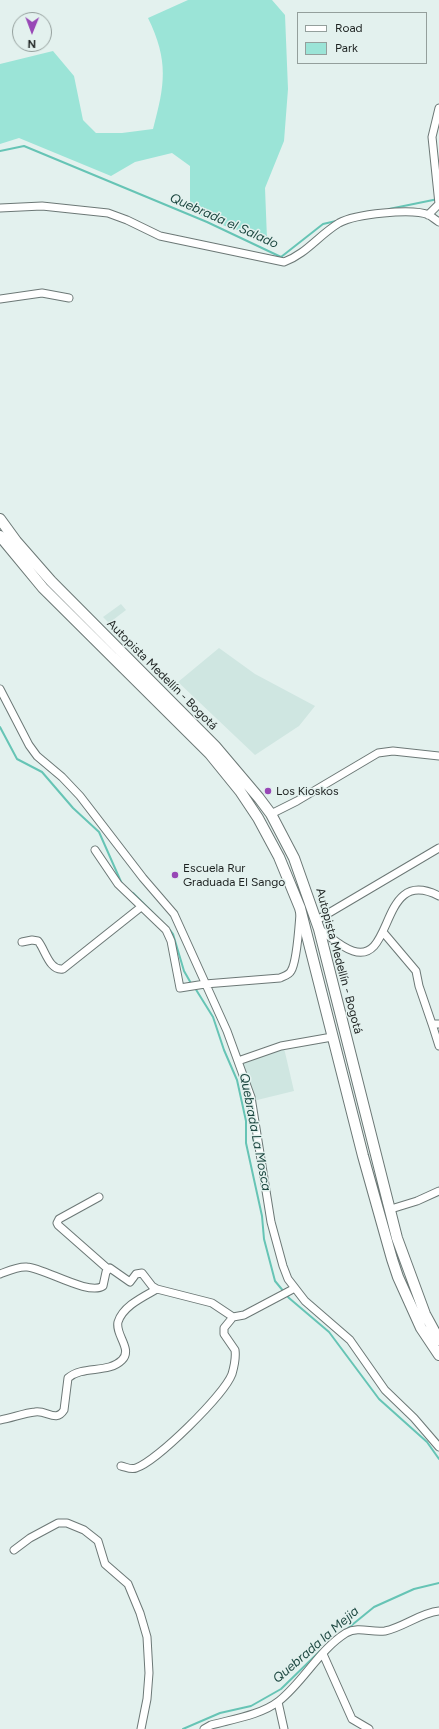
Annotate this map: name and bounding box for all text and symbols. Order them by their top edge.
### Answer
north arrow [12,12,52,52]
legend [297,12,427,64]
text: Road [335,21,363,35]
text: N [27,37,36,50]
text: Park [335,41,358,55]
water label: Quebrada el Salado [167,190,281,252]
street label: Autopista Medellín - Bogotá [104,617,220,733]
place label: Los Kioskos [276,784,339,798]
marker: Los Kioskos [263,786,273,796]
place label: Escuela Rur Graduada El Sango [183,861,285,889]
marker: Escuela Rur Graduada El Sango [170,870,180,880]
street label: Autopista Medellín - Bogotá [313,887,365,1035]
water label: Quebrada La Mosca [236,1072,274,1192]
water label: Quebrada la Mejia [270,1604,362,1686]

